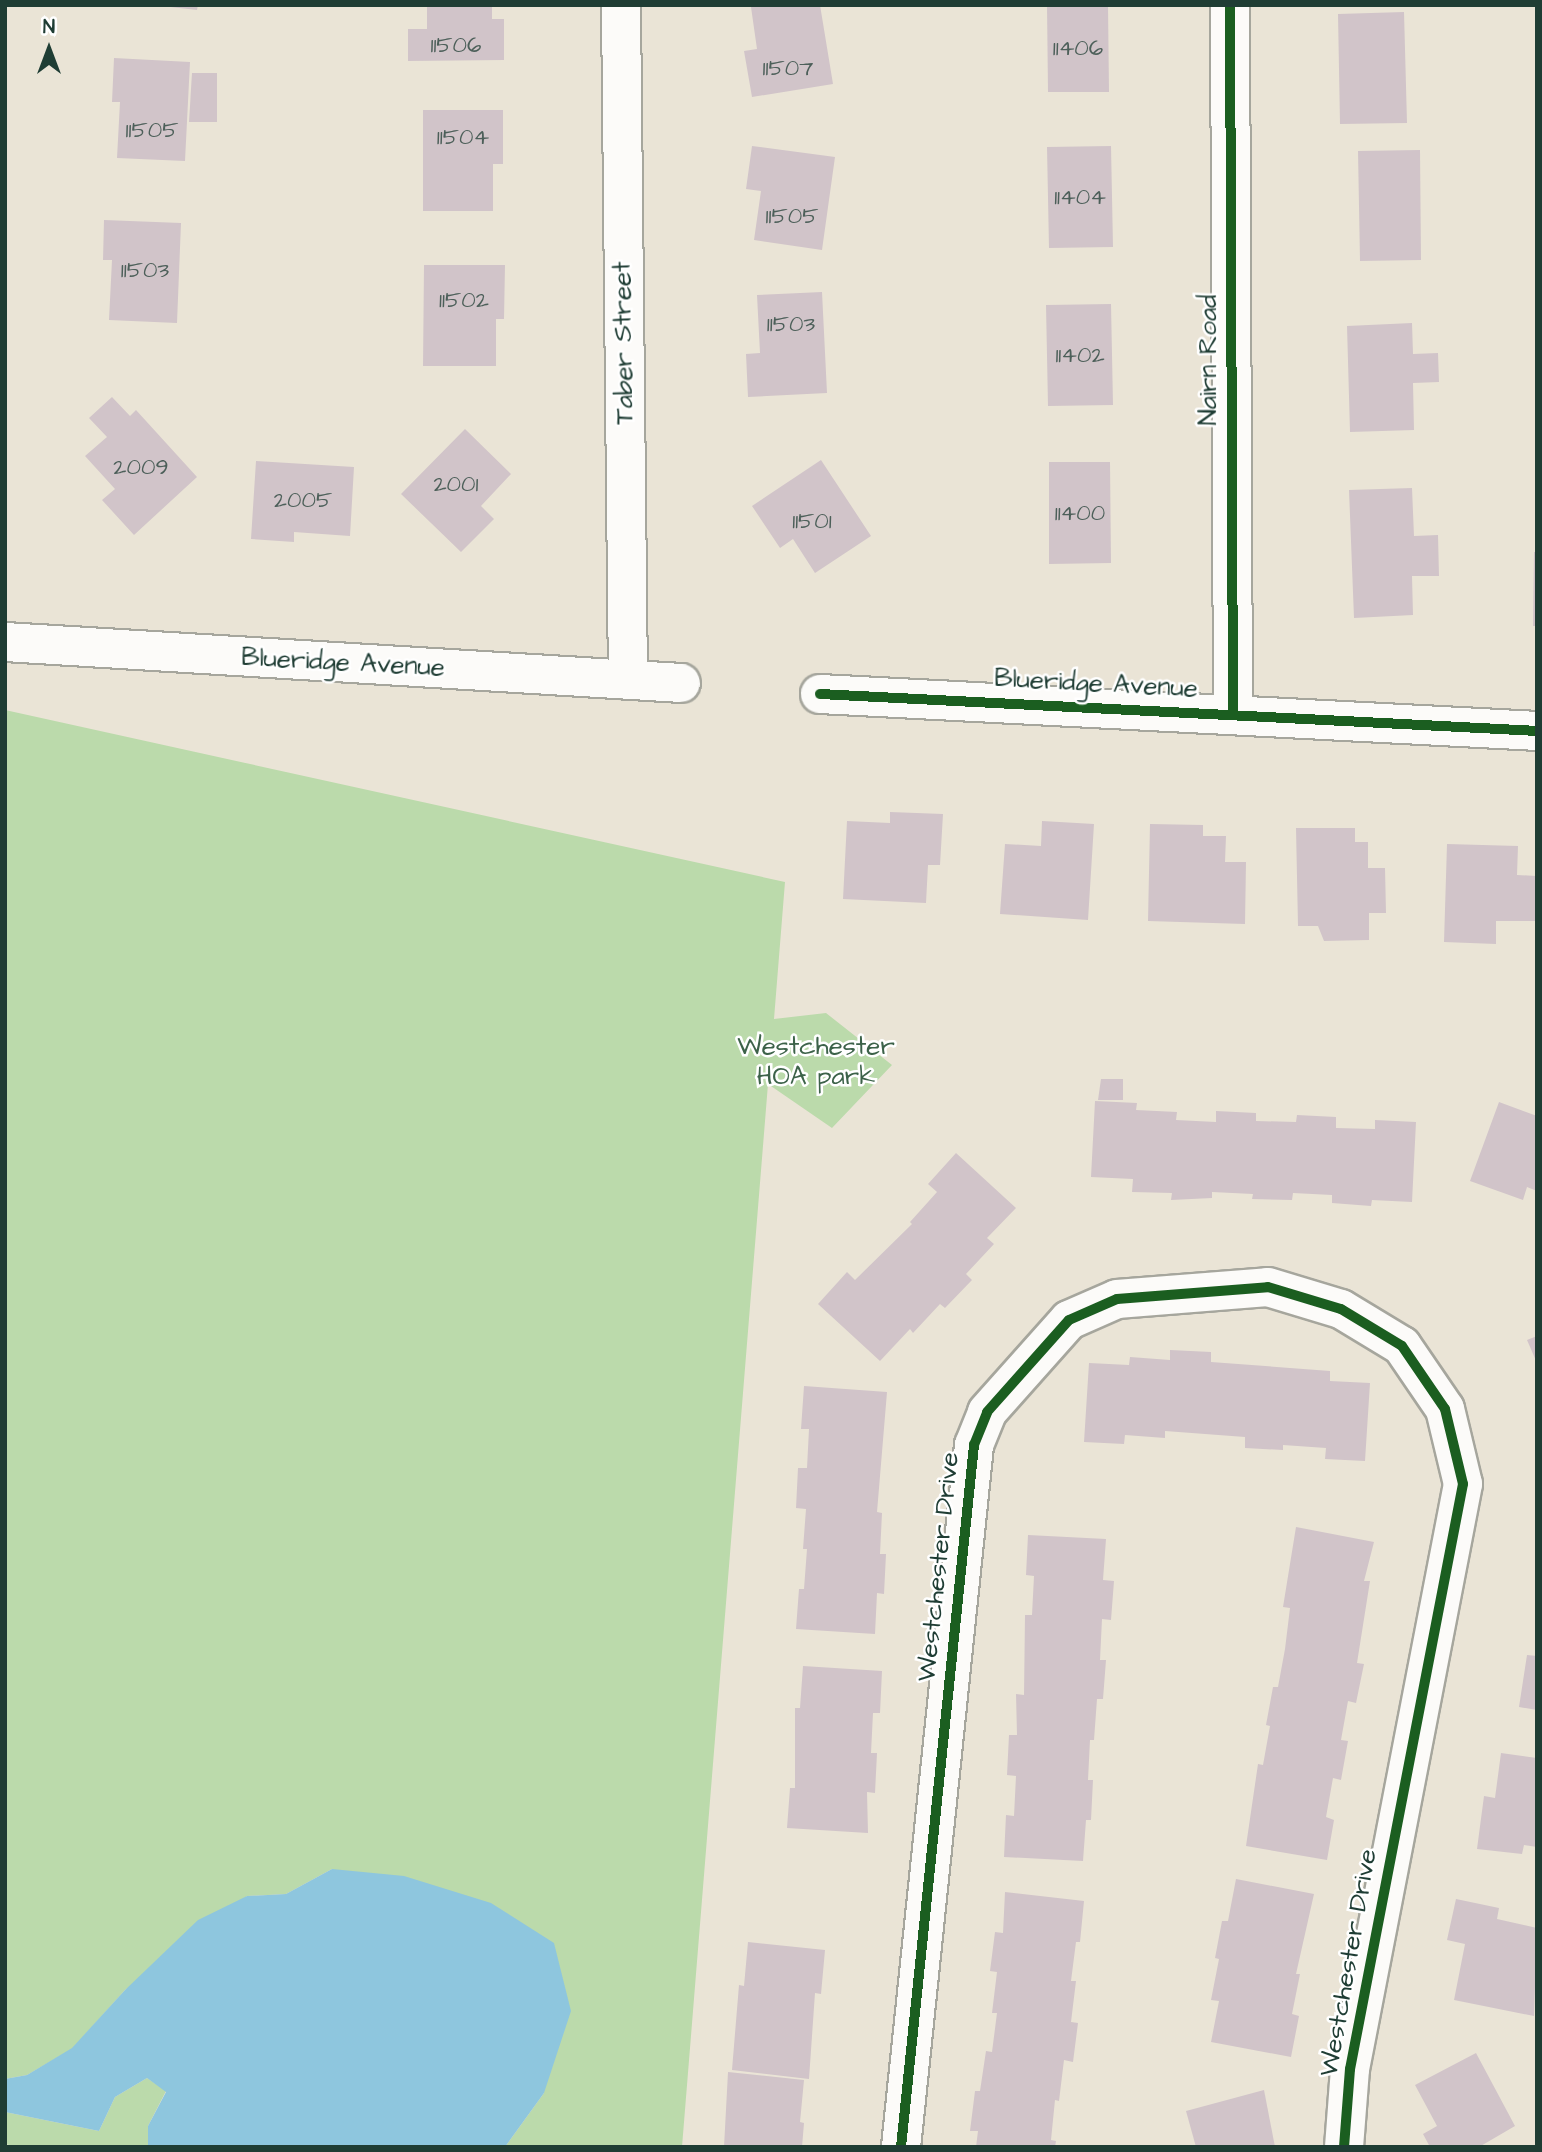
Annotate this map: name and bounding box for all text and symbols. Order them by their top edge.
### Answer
north arrow [14,14,84,84]
text: N [43,14,55,41]
house number: 11506 [430,31,482,59]
house number: 11406 [1053,34,1103,62]
house number: 11507 [763,54,813,82]
house number: 11505 [126,116,178,144]
house number: 11504 [437,123,489,151]
house number: 11404 [1054,183,1106,211]
house number: 11505 [766,202,818,230]
house number: 11503 [121,256,169,284]
street label: Taber Street [607,261,641,425]
house number: 11502 [439,286,489,314]
street label: Nairn Road [1193,295,1225,425]
house number: 11503 [767,310,815,338]
house number: 11402 [1055,341,1105,369]
house number: 2009 [113,453,169,481]
house number: 2001 [433,470,479,498]
house number: 2005 [274,486,332,514]
house number: 11400 [1055,499,1105,527]
house number: 11501 [792,507,832,535]
street label: Blueridge Avenue [240,642,446,684]
street label: Blueridge Avenue [993,663,1199,705]
park label: Westchester HOA park [737,1031,895,1092]
street label: Westchester Drive [911,1451,967,1683]
street label: Westchester Drive [1314,1847,1384,2079]

